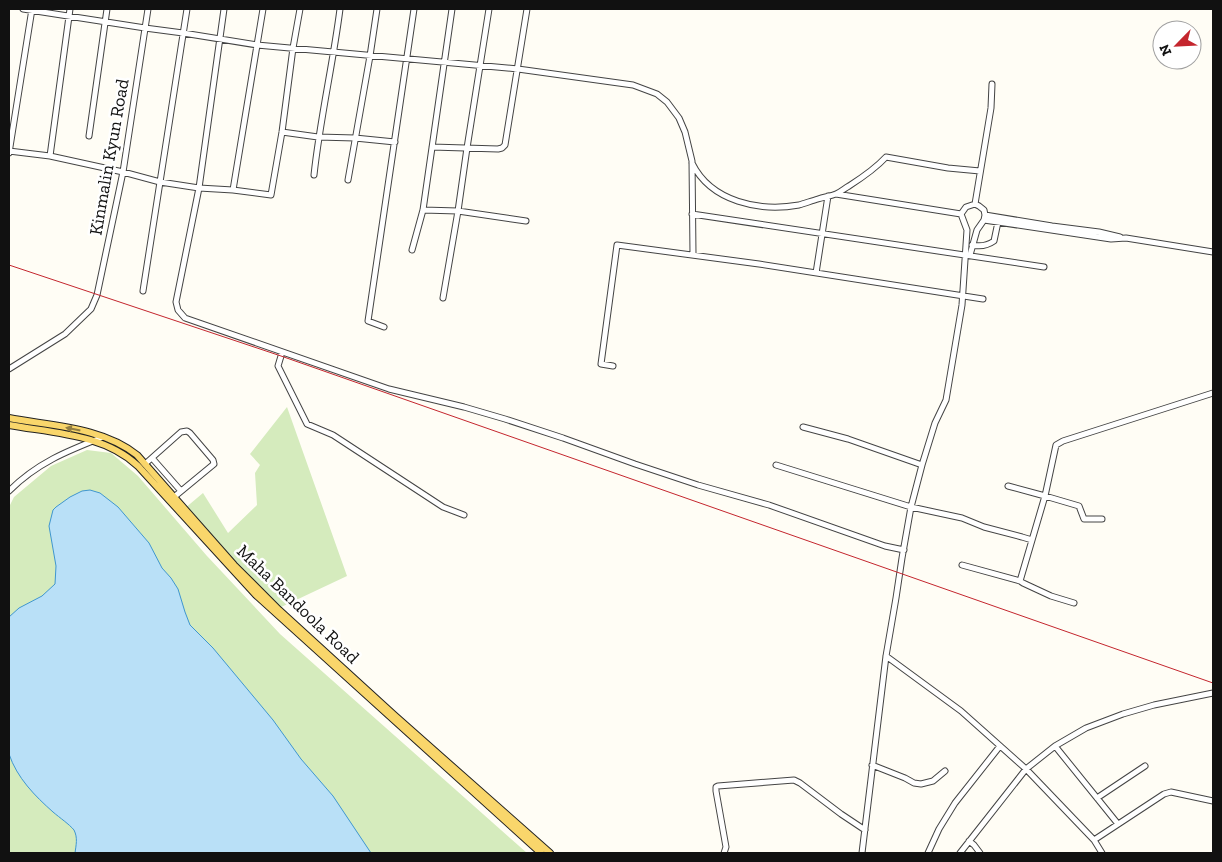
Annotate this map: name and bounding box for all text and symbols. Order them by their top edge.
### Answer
north arrow [1152,20,1202,70]
text: N [1156,41,1176,58]
street label: Kinmalin Kyun Road [84,77,134,237]
one-way arrow [65,424,81,432]
street label: Maha Bandoola Road [232,540,364,668]

